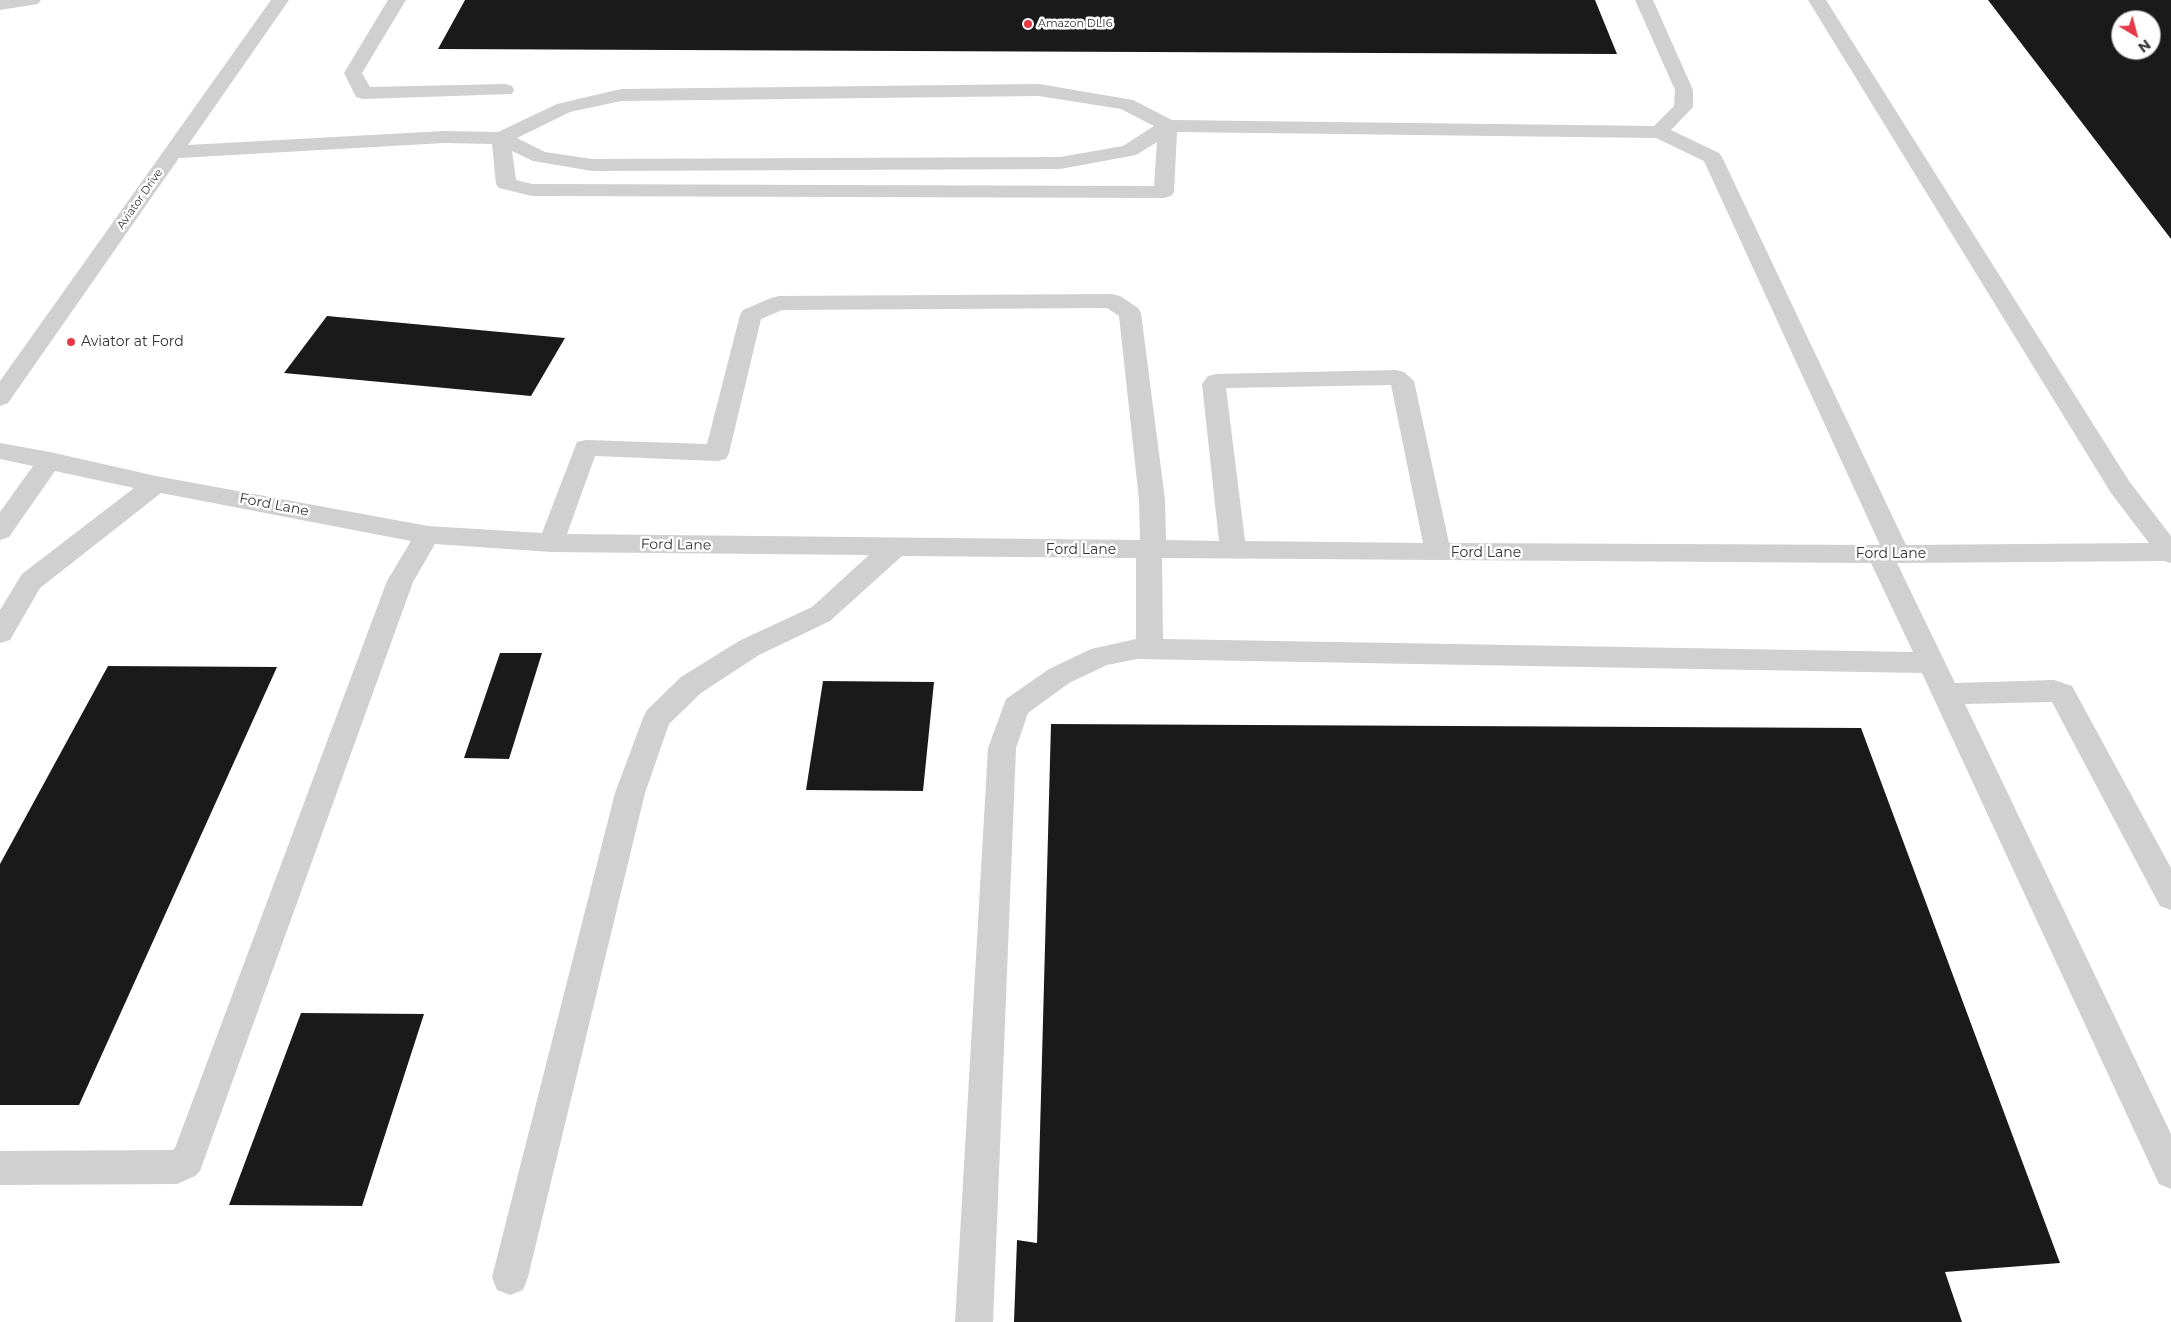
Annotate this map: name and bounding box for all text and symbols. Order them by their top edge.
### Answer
north arrow [2111,10,2161,60]
place label: Amazon DLI6 [1038,17,1112,31]
marker: Amazon DLI6 [1022,18,1034,30]
text: N [2134,36,2154,57]
street label: Aviator Drive [114,166,166,232]
place label: Aviator at Ford [81,334,184,350]
marker: Aviator at Ford [65,336,77,348]
street label: Ford Lane [238,490,310,520]
street label: Ford Lane [641,536,711,554]
street label: Ford Lane [1046,542,1116,558]
street label: Ford Lane [1451,545,1521,561]
street label: Ford Lane [1856,546,1926,562]

